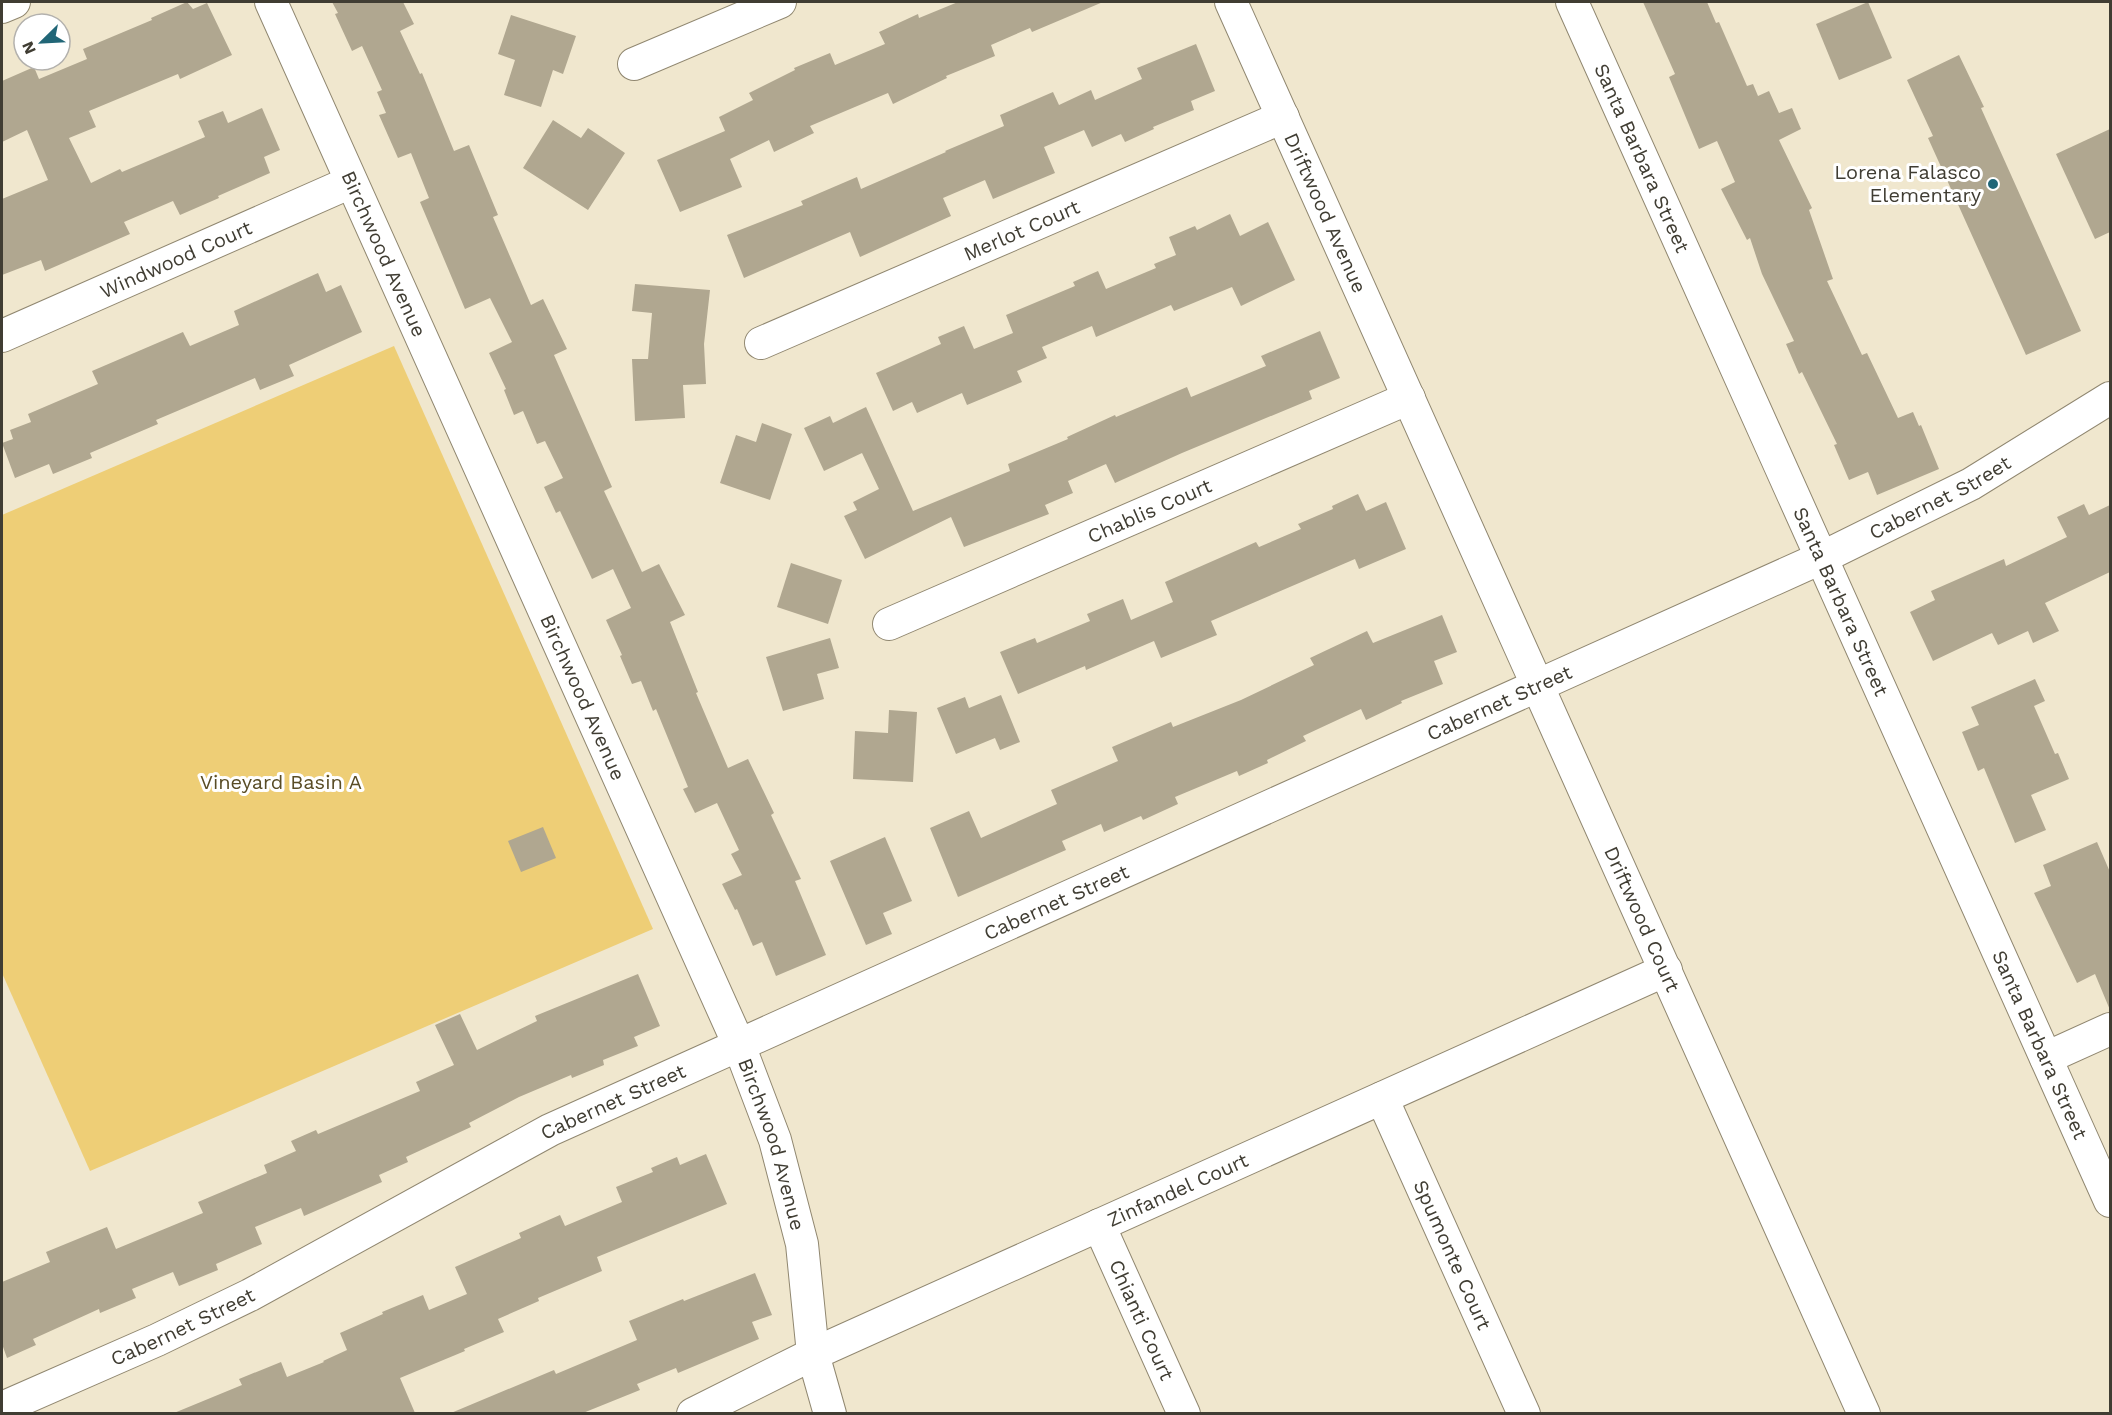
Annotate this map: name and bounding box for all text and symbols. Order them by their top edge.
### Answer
north arrow [12,12,72,72]
text: N [18,39,40,57]
street label: Santa Barbara Street [1589,60,1695,257]
street label: Driftwood Avenue [1279,129,1372,297]
place label: Lorena Falasco Elementary [1834,160,1982,207]
street label: Birchwood Avenue [336,167,432,341]
marker: Lorena Falasco Elementary [1986,177,2000,191]
street label: Merlot Court [960,194,1084,266]
street label: Windwood Court [96,215,256,303]
street label: Cabernet Street [1865,450,2015,544]
street label: Chablis Court [1084,473,1216,548]
street label: Santa Barbara Street [1788,503,1894,700]
street label: Birchwood Avenue [535,610,631,784]
street label: Cabernet Street [1423,659,1576,746]
park label: Vineyard Basin A [200,770,362,794]
street label: Driftwood Court [1599,843,1685,996]
street label: Cabernet Street [980,859,1133,945]
street label: Santa Barbara Street [1987,947,2093,1144]
street label: Birchwood Avenue [733,1055,810,1233]
street label: Cabernet Street [536,1058,690,1145]
street label: Zinfandel Court [1104,1148,1252,1232]
street label: Spumonte Court [1408,1176,1497,1334]
street label: Chianti Court [1104,1256,1179,1384]
street label: Cabernet Street [107,1282,259,1371]

